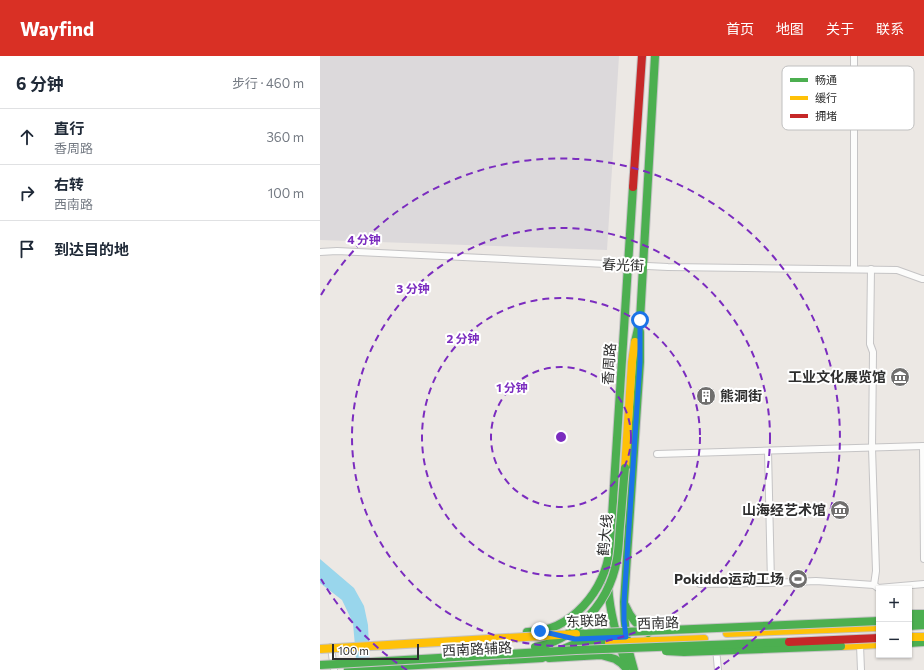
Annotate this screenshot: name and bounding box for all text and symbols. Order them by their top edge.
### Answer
text: Wayfind [20,17,94,40]
text: 首页 [726,20,754,37]
text: 地图 [776,20,804,37]
text: 关于 [826,20,854,37]
text: 联系 [876,20,904,37]
legend [782,66,914,130]
text: 6 分钟 [16,73,64,94]
text: 畅通 [815,73,837,86]
text: 步行 · 460 m [232,75,304,91]
text: 缓行 [815,91,837,104]
text: 拥堵 [815,109,837,122]
text: 直行 [54,119,84,137]
icon: ahead [16,126,38,148]
text: 360 m [266,129,304,145]
text: 香周路 [54,140,93,156]
text: 右转 [54,175,84,193]
icon: right [16,182,38,204]
text: 100 m [268,185,304,201]
text: 西南路 [54,196,93,212]
text: 4 分钟 [347,232,381,246]
icon: arrive [16,238,38,260]
text: 到达目的地 [54,240,129,258]
street label: 春光街 [602,255,644,274]
text: 3 分钟 [396,281,430,295]
route start [631,311,649,329]
text: 2 分钟 [446,331,480,345]
street label: 香周路 [599,342,618,386]
museum icon: 工业文化展览馆 [889,366,911,388]
place label: 工业文化展览馆 [788,368,886,385]
text: 1 分钟 [496,380,528,394]
building icon: 熊洞街 [695,385,717,407]
place label: 熊洞街 [720,387,762,404]
centre of rings [554,430,568,444]
museum icon: 山海经艺术馆 [829,499,851,521]
place label: 山海经艺术馆 [742,501,826,518]
street label: 鹤大线 [594,513,615,557]
sports icon: Pokiddo运动工场 [787,568,809,590]
place label: Pokiddo运动工场 [674,570,784,587]
map controls [876,586,912,658]
button: + [876,586,912,622]
street label: 东联路 [566,611,608,630]
street label: 西南路 [637,613,679,632]
route end [531,622,549,640]
button: − [876,622,912,658]
street label: 西南路辅路 [442,638,512,659]
scale bar [332,642,419,661]
text: 100 m [338,644,369,657]

